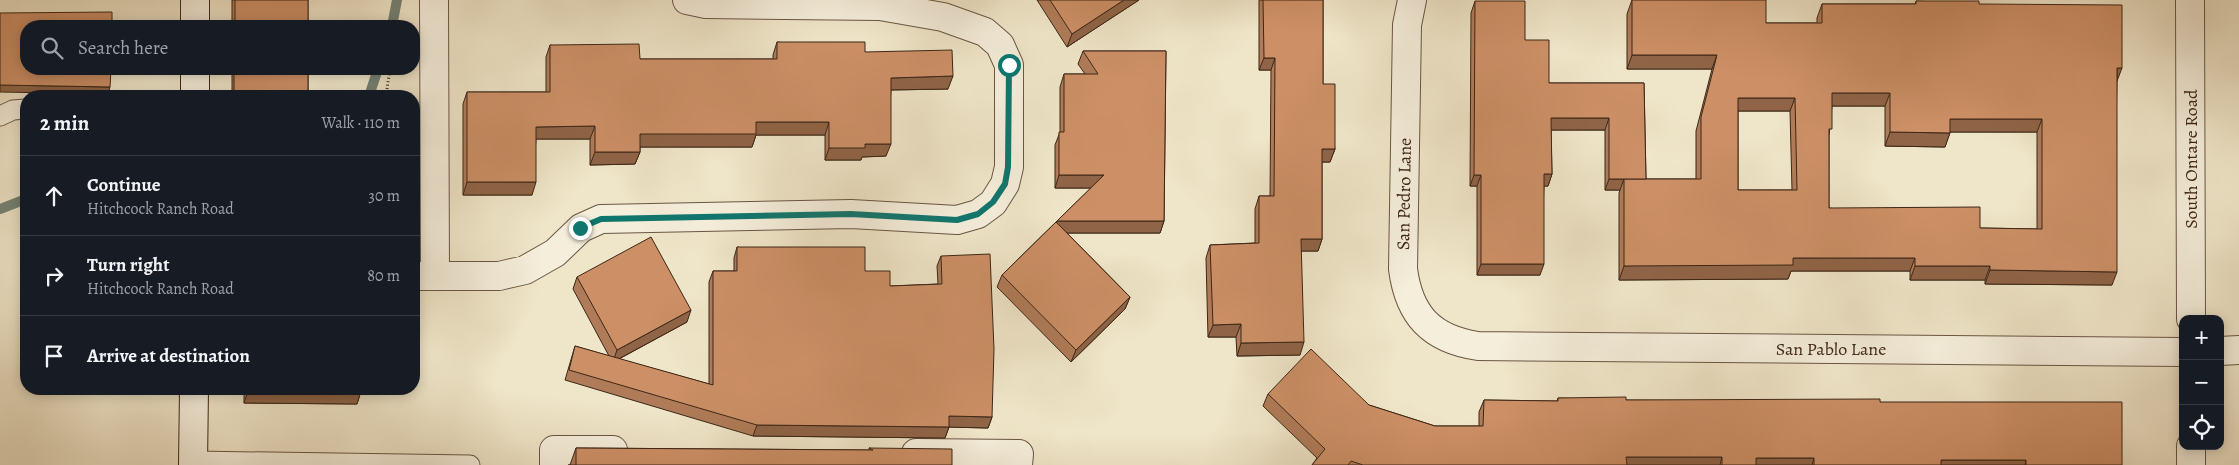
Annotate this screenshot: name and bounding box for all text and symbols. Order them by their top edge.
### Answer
search box [20,20,420,75]
icon: search [38,34,66,62]
text: Search here [78,35,168,61]
route start [998,54,1021,77]
street label: South Ontare Road [2179,89,2203,229]
text: 2 min [40,109,89,137]
text: Walk · 110 m [322,112,400,134]
street label: San Pedro Lane [1391,138,1417,250]
text: Continue [87,172,161,198]
icon: ahead [40,182,68,210]
text: 30 m [368,185,400,207]
text: Hitchcock Ranch Road [87,198,234,220]
route end [569,217,592,240]
text: Turn right [87,252,169,278]
icon: right [40,262,68,290]
text: 80 m [367,265,400,287]
text: Hitchcock Ranch Road [87,278,234,300]
map controls [2179,315,2224,450]
button: + [2179,315,2224,360]
street label: San Pablo Lane [1776,337,1886,361]
icon: arrive [40,342,68,370]
text: Arrive at destination [87,343,250,369]
button: − [2179,360,2224,405]
button: locate [2179,405,2224,450]

